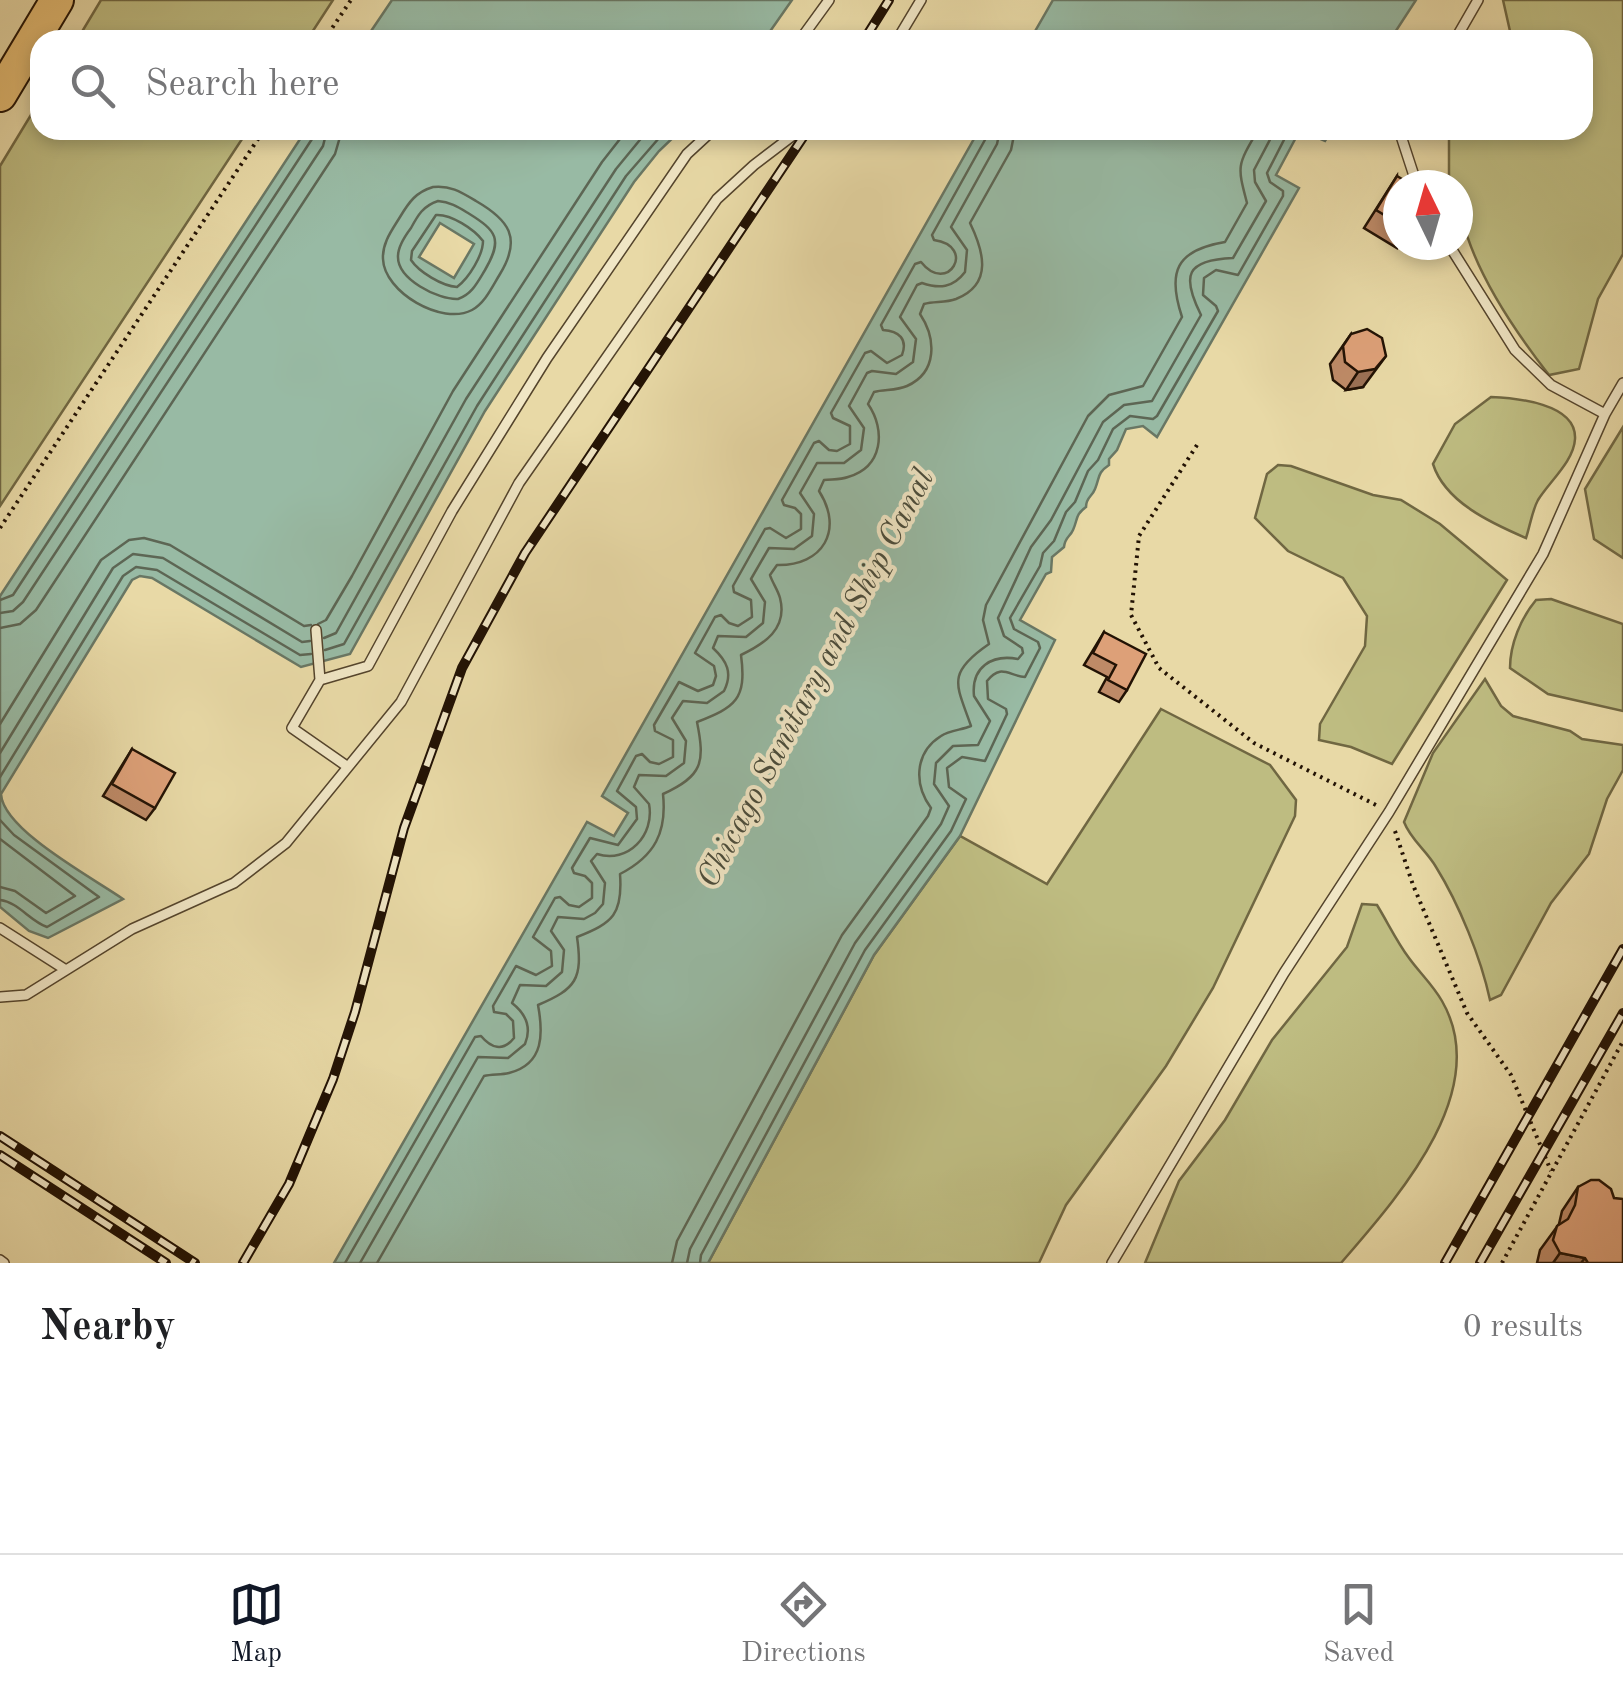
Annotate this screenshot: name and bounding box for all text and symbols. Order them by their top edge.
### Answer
search box [30,30,1593,140]
icon: search [65,58,120,113]
text: Search here [145,66,340,104]
north arrow [1383,170,1473,260]
water label: Chicago Sanitary and Ship Canal [693,464,941,893]
text: Nearby [40,1307,176,1349]
text: 0 results [1463,1312,1583,1344]
tab: Map [229,1577,284,1672]
tab: Directions [741,1577,866,1672]
tab: Saved [1323,1577,1394,1672]

